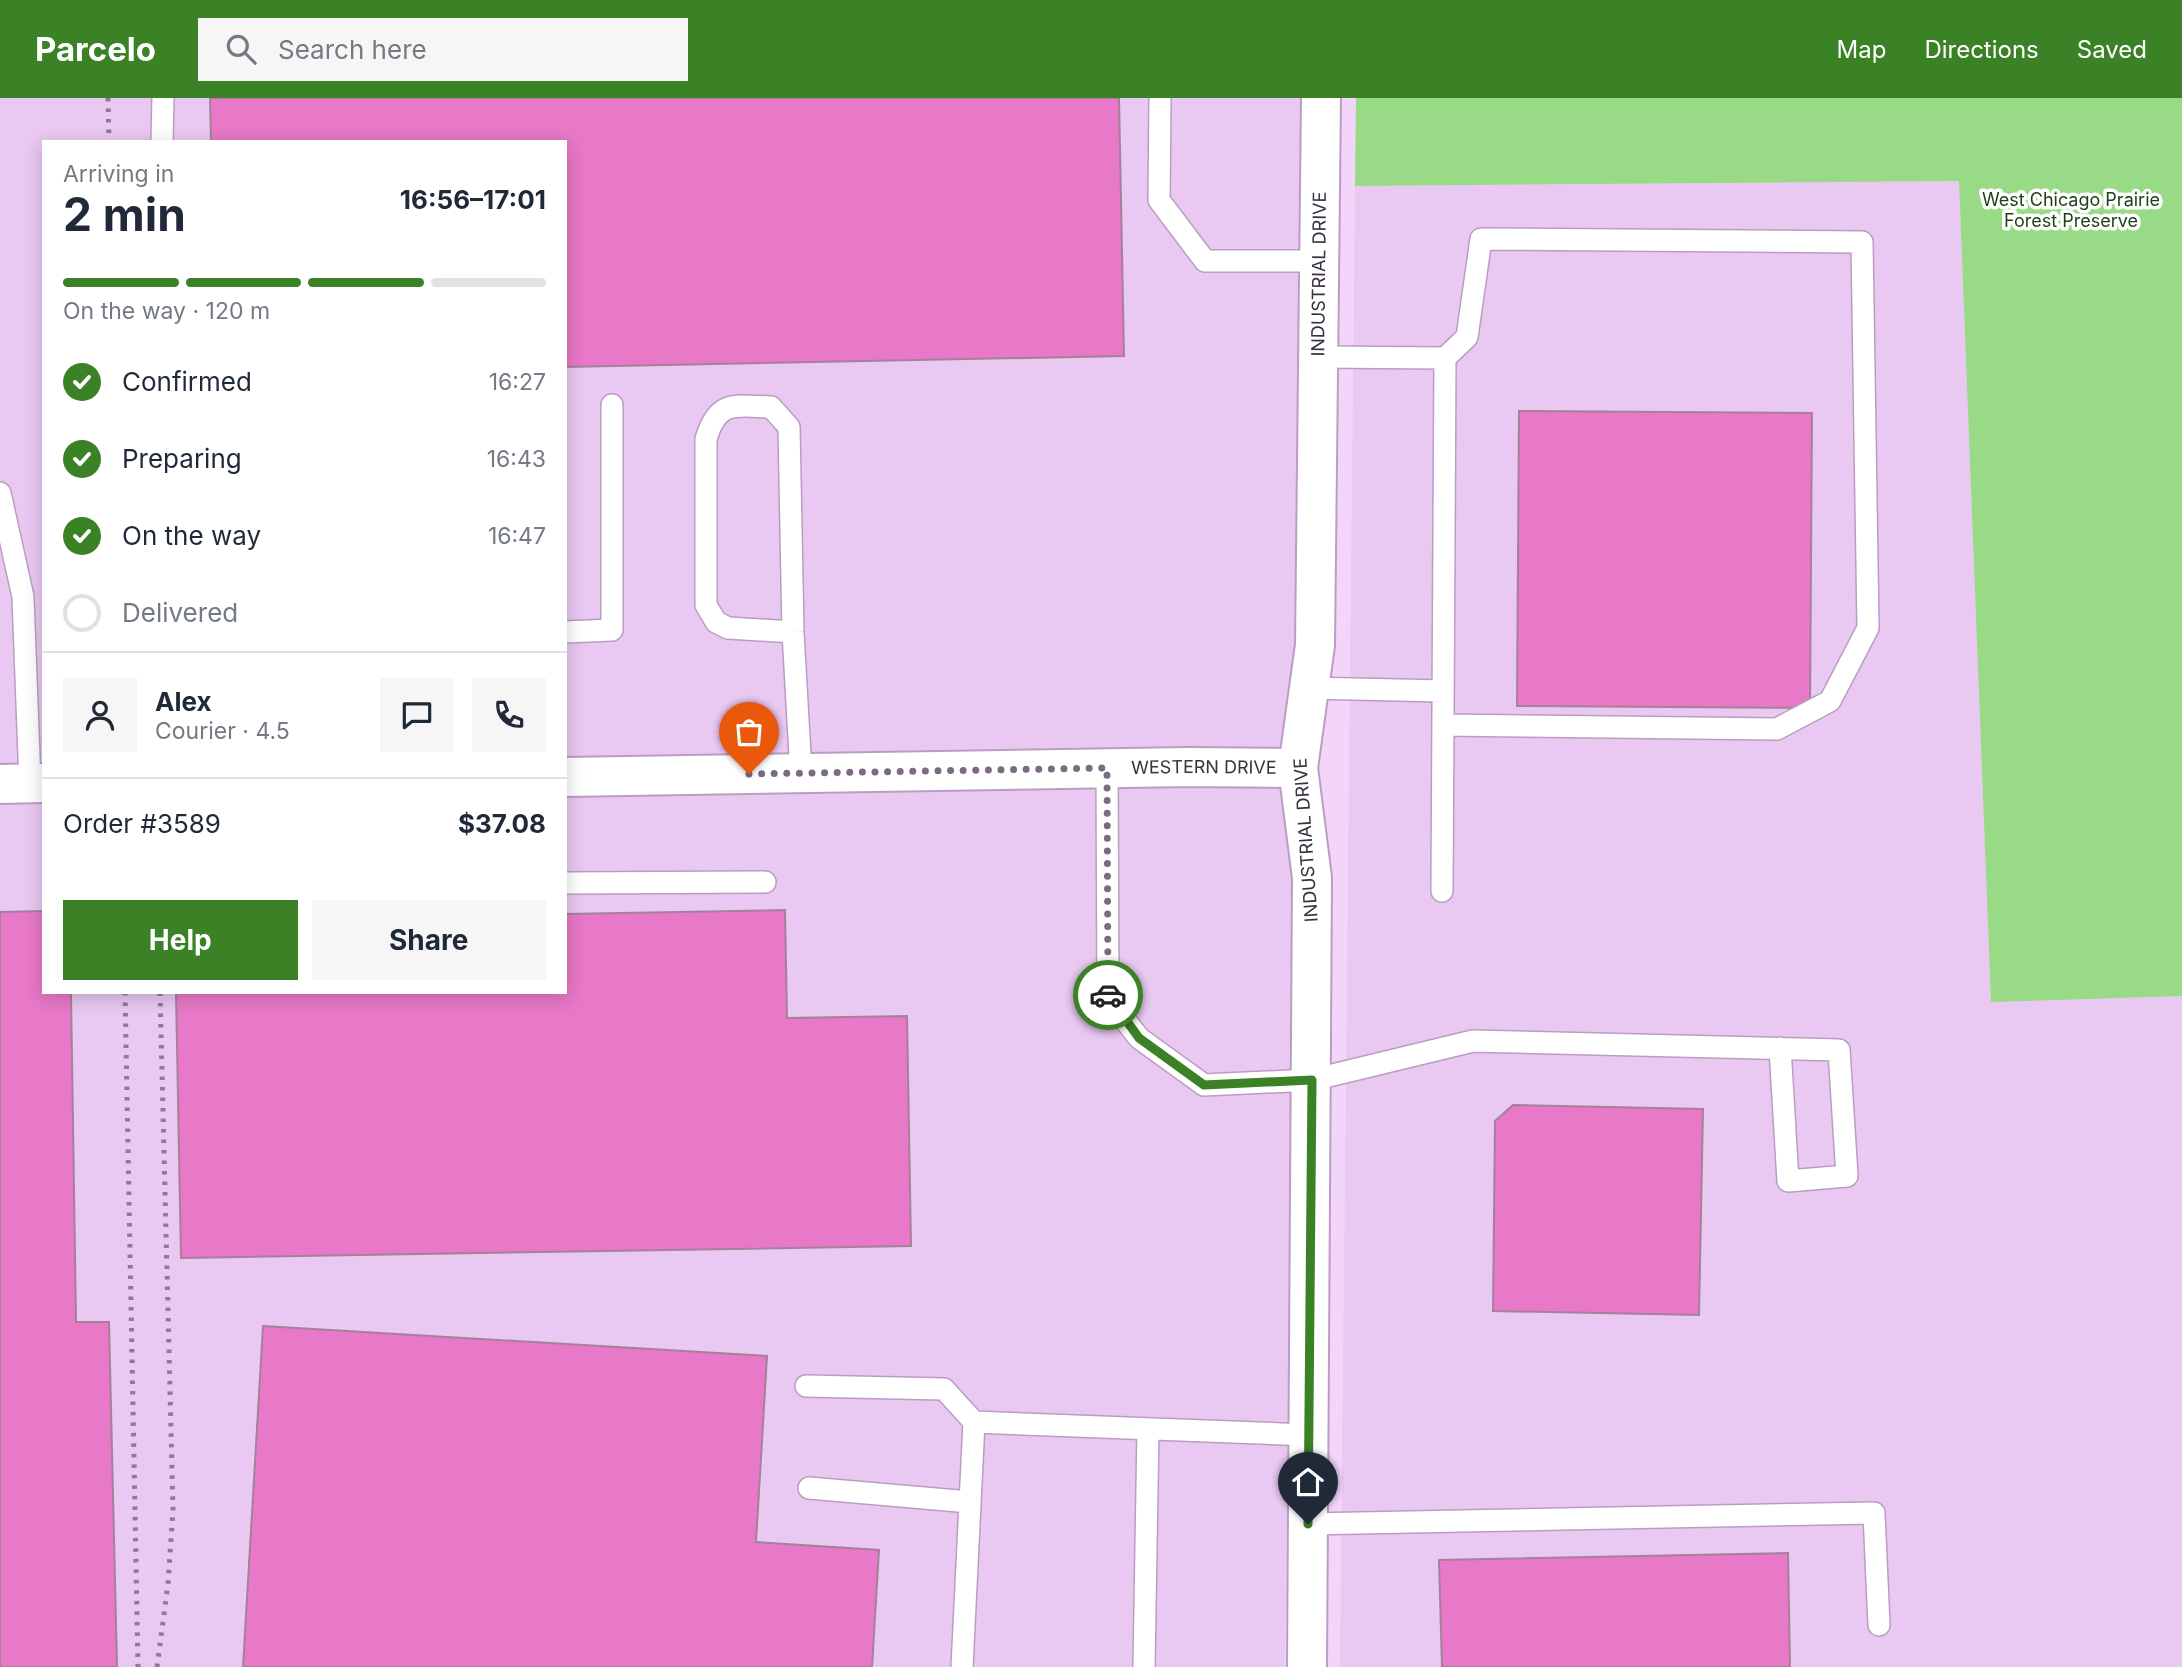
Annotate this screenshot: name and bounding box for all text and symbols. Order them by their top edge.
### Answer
search box [198,18,688,81]
text: Parcelo [35,29,156,69]
icon: search [222,30,260,68]
text: Search here [278,34,427,65]
text: Map [1837,35,1886,64]
text: Directions [1924,35,2039,64]
text: Saved [2077,35,2147,64]
text: Arriving in [63,160,174,188]
text: 16:56–17:01 [400,184,546,215]
text: 2 min [63,186,186,242]
park label: West Chicago Prairie Forest Preserve [1982,189,2160,231]
street label: INDUSTRIAL DRIVE [1307,192,1330,357]
text: On the way · 120 m [63,297,270,325]
icon: check [63,363,101,401]
text: Confirmed [122,366,252,397]
text: 16:27 [489,368,546,396]
icon: check [63,440,101,478]
text: Preparing [122,443,242,474]
text: 16:43 [487,445,546,473]
icon: check [63,517,101,555]
text: On the way [122,520,261,551]
text: 16:47 [488,522,546,550]
text: Delivered [122,597,238,628]
button: person [63,678,137,752]
button: chat [380,678,454,752]
button: phone [472,678,546,752]
text: Alex [155,686,212,717]
pin [719,702,779,774]
icon: bag [730,713,768,751]
text: Courier · 4.5 [155,717,290,745]
street label: WESTERN DRIVE [1131,756,1277,778]
street label: INDUSTRIAL DRIVE [1289,757,1322,923]
text: Order #3589 [63,808,221,839]
text: $37.08 [458,808,546,839]
button: Help [63,900,298,980]
button: Share [312,900,546,980]
courier [1073,960,1143,1030]
icon: car [1089,976,1127,1014]
pin [1278,1452,1338,1524]
icon: home [1289,1463,1327,1501]

